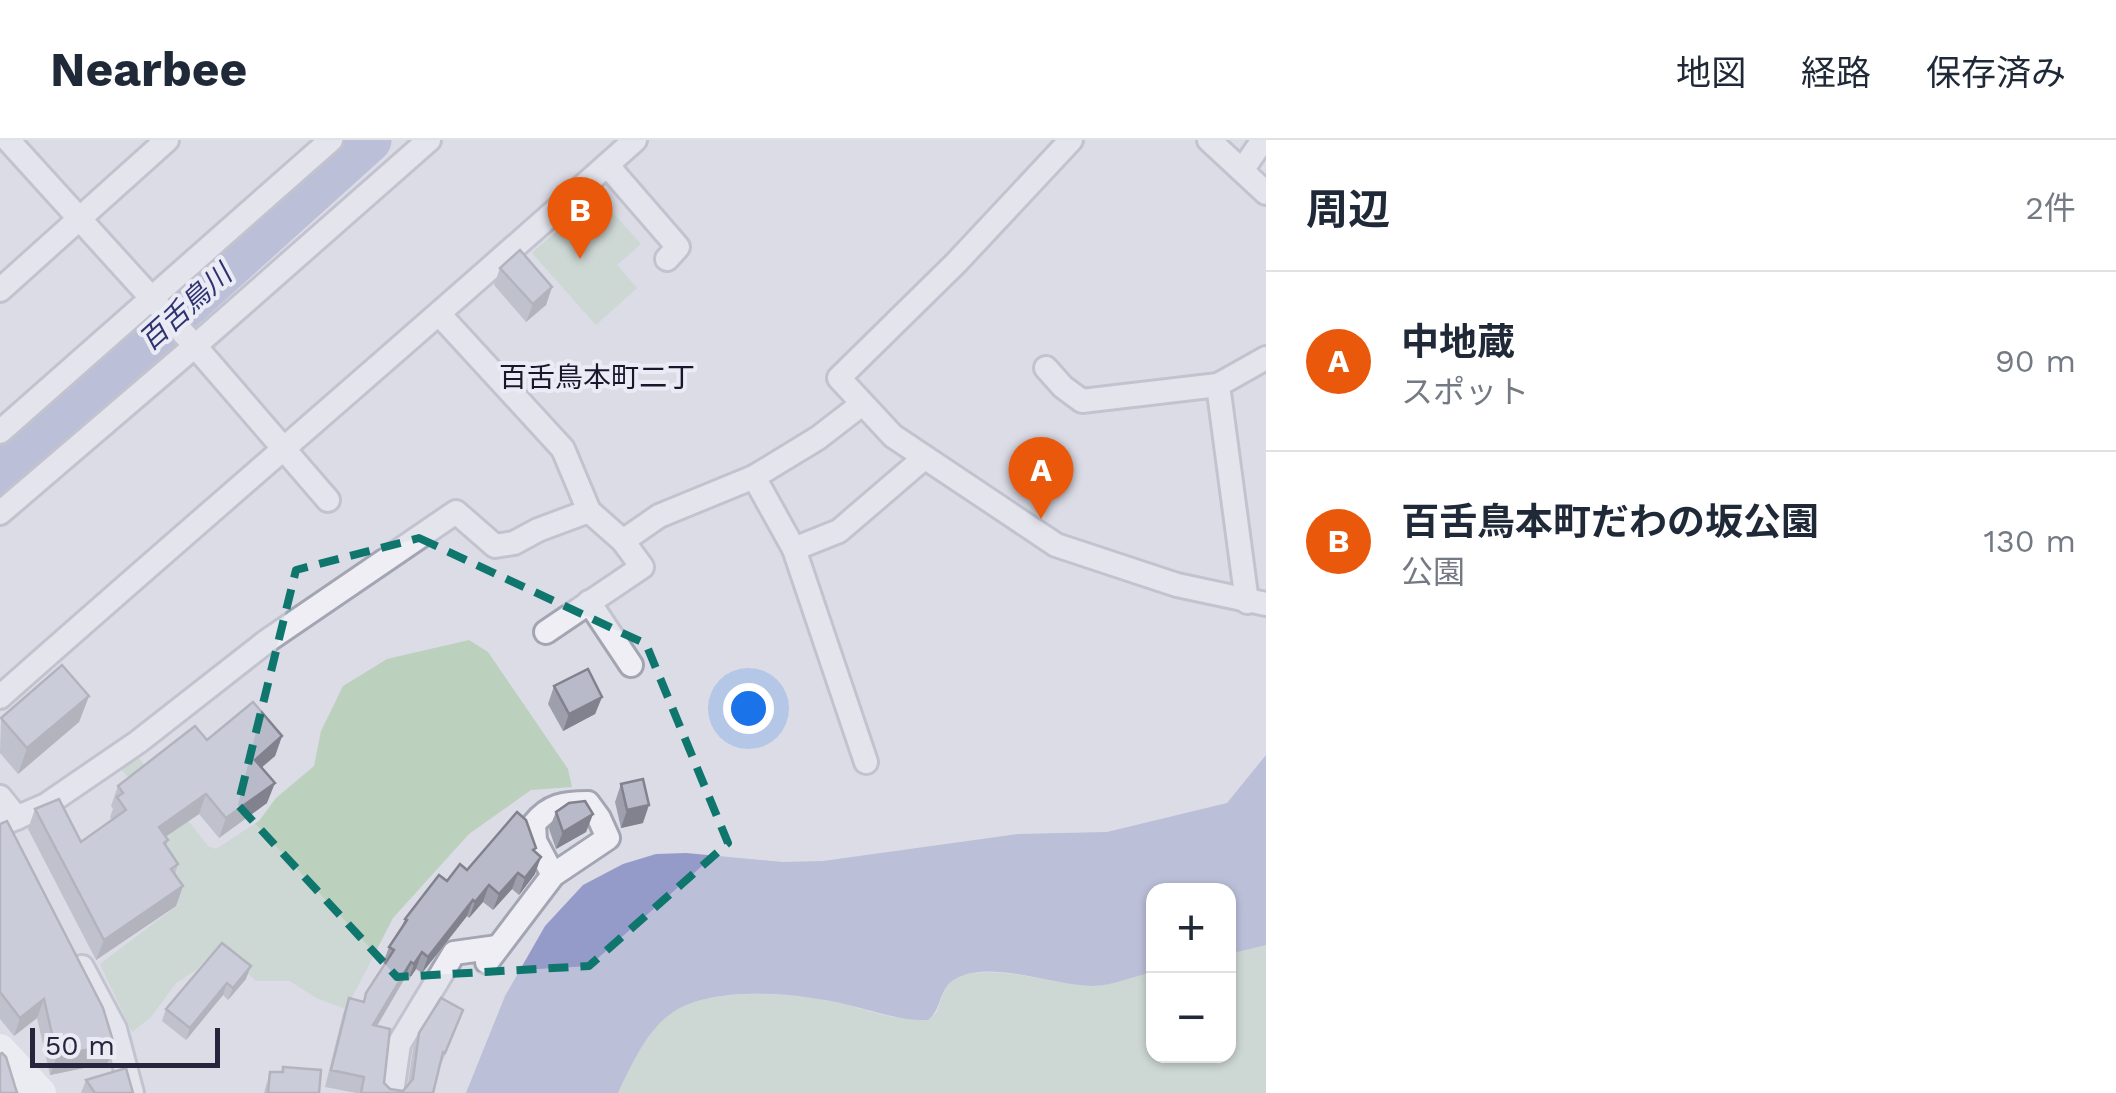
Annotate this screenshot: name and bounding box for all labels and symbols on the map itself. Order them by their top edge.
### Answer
pin: B [548,176,612,259]
water label: 百舌鳥川 [133,256,240,357]
district label: 百舌鳥本町二丁 [499,361,695,394]
pin: A [1008,436,1074,519]
your location [723,683,774,734]
scale bar [30,1023,220,1068]

